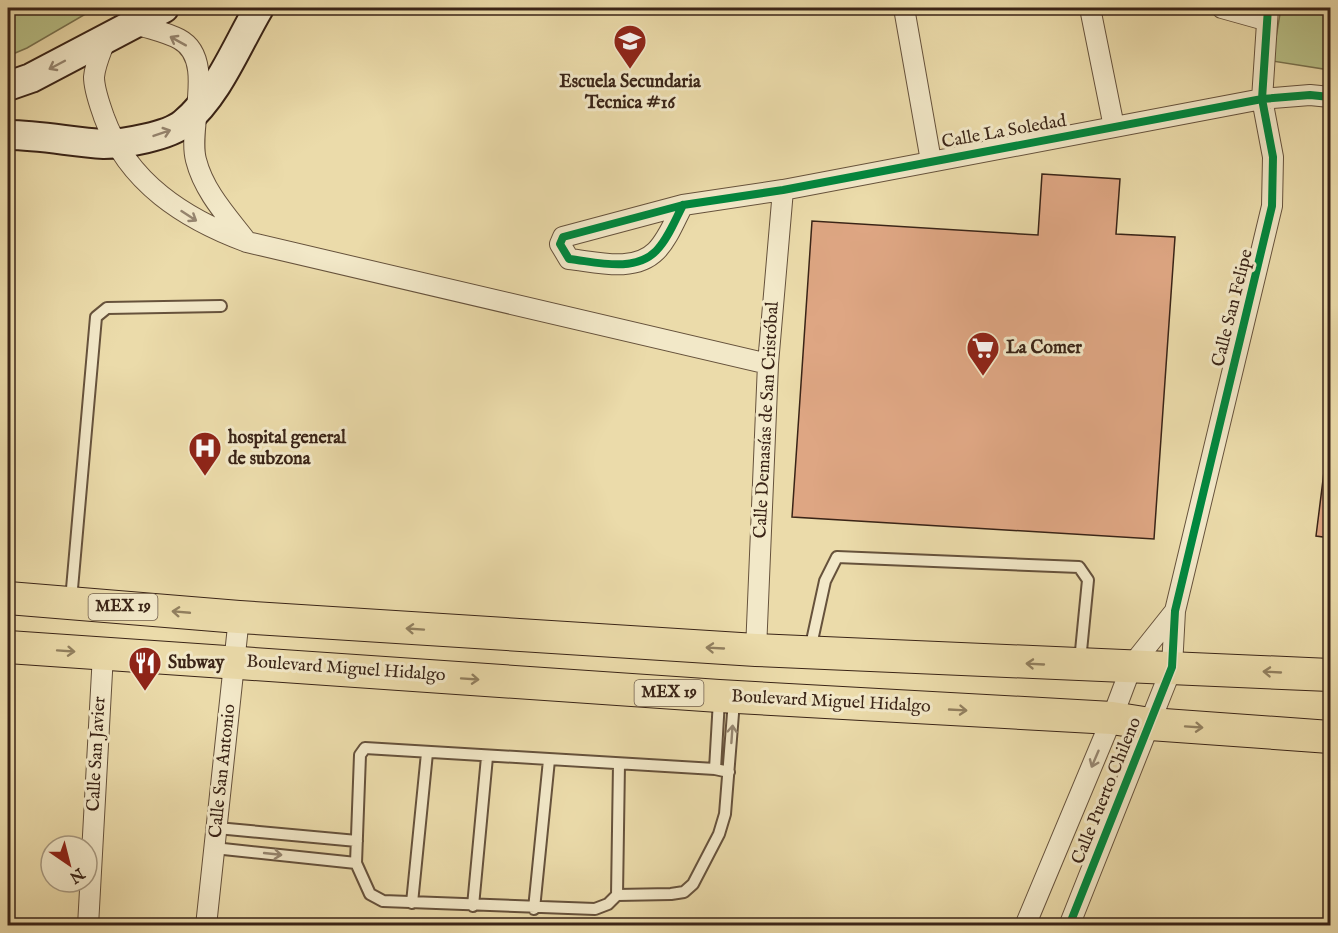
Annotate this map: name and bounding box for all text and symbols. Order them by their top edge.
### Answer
school or university icon: Escuela Secundaria Tecnica #16 [612,23,648,70]
one-way arrow [169,34,187,46]
one-way arrow [49,59,66,71]
place label: Escuela Secundaria Tecnica #16 [559,71,702,115]
street label: Calle La Soledad [940,110,1068,154]
one-way arrow [152,126,171,137]
one-way arrow [180,210,197,222]
street label: Calle San Felipe [1207,247,1259,369]
street label: Calle Demasías de San Cristóbal [749,301,785,539]
supermarket icon: La Comer [965,330,1001,377]
place label: La Comer [1006,337,1082,360]
place label: hospital general de subzona [227,427,347,471]
hospital icon: hospital general de subzona [187,430,223,477]
road number: MEX 19 [88,594,158,620]
one-way arrow [172,606,192,617]
one-way arrow [406,623,426,634]
one-way arrow [705,642,725,653]
restaurant icon: Subway [127,645,163,692]
one-way arrow [55,646,75,657]
street label: Boulevard Miguel Hidalgo [246,651,447,687]
place label: Subway [168,652,225,675]
one-way arrow [1026,658,1046,669]
one-way arrow [1263,666,1283,677]
one-way arrow [459,674,479,685]
road number: MEX 19 [634,680,704,706]
street label: Boulevard Miguel Hidalgo [731,685,932,719]
street label: Calle San Javier [83,696,112,812]
street label: Calle San Antonio [205,703,242,839]
one-way arrow [947,704,967,715]
street label: Calle Puerto Chileno [1067,714,1147,868]
one-way arrow [1184,722,1204,733]
one-way arrow [727,725,738,745]
one-way arrow [1089,749,1100,767]
north arrow [39,834,99,894]
one-way arrow [262,849,282,860]
text: N [65,862,89,887]

